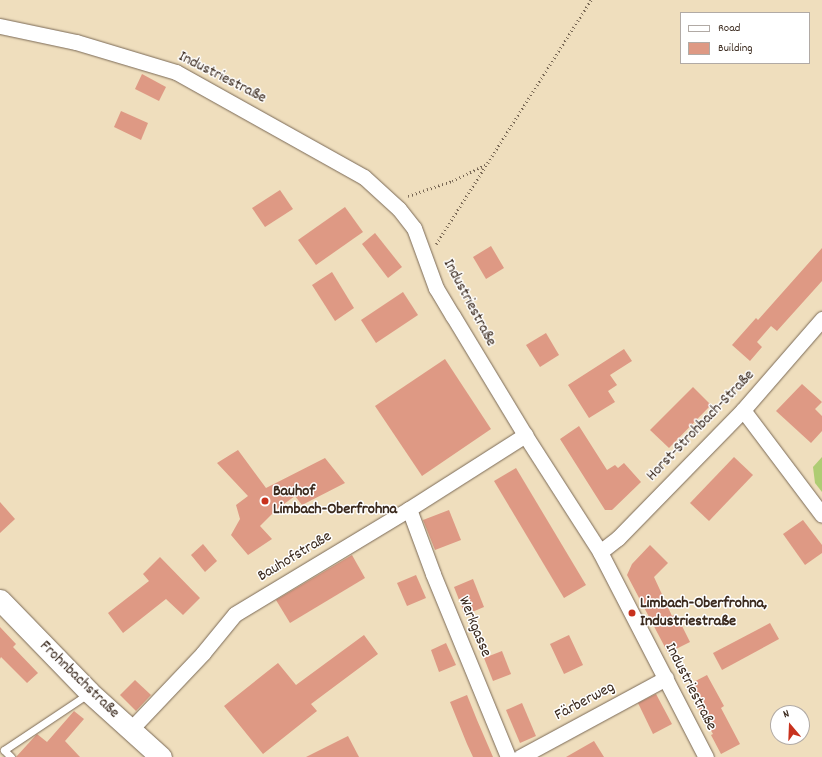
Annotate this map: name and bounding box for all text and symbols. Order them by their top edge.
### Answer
legend [680,12,810,64]
text: Road [718,20,740,37]
text: Building [718,40,753,57]
street label: Industriestraße [175,48,269,108]
street label: Industriestraße [438,256,500,350]
street label: Horst-Strohbach-Straße [643,366,759,486]
place label: Bauhof Limbach-Oberfrohna [273,482,397,520]
marker: Bauhof Limbach-Oberfrohna [260,496,270,506]
street label: Bauhofstraße [255,527,335,587]
street label: Werkgasse [453,594,495,660]
place label: Limbach-Oberfrohna, Industriestraße [640,594,767,632]
marker: Limbach-Oberfrohna, Industriestraße [627,608,637,618]
street label: Frohnbachstraße [35,637,123,723]
street label: Industriestraße [660,640,720,734]
street label: Färberweg [552,678,618,726]
north arrow [770,705,810,745]
text: N [781,706,792,723]

